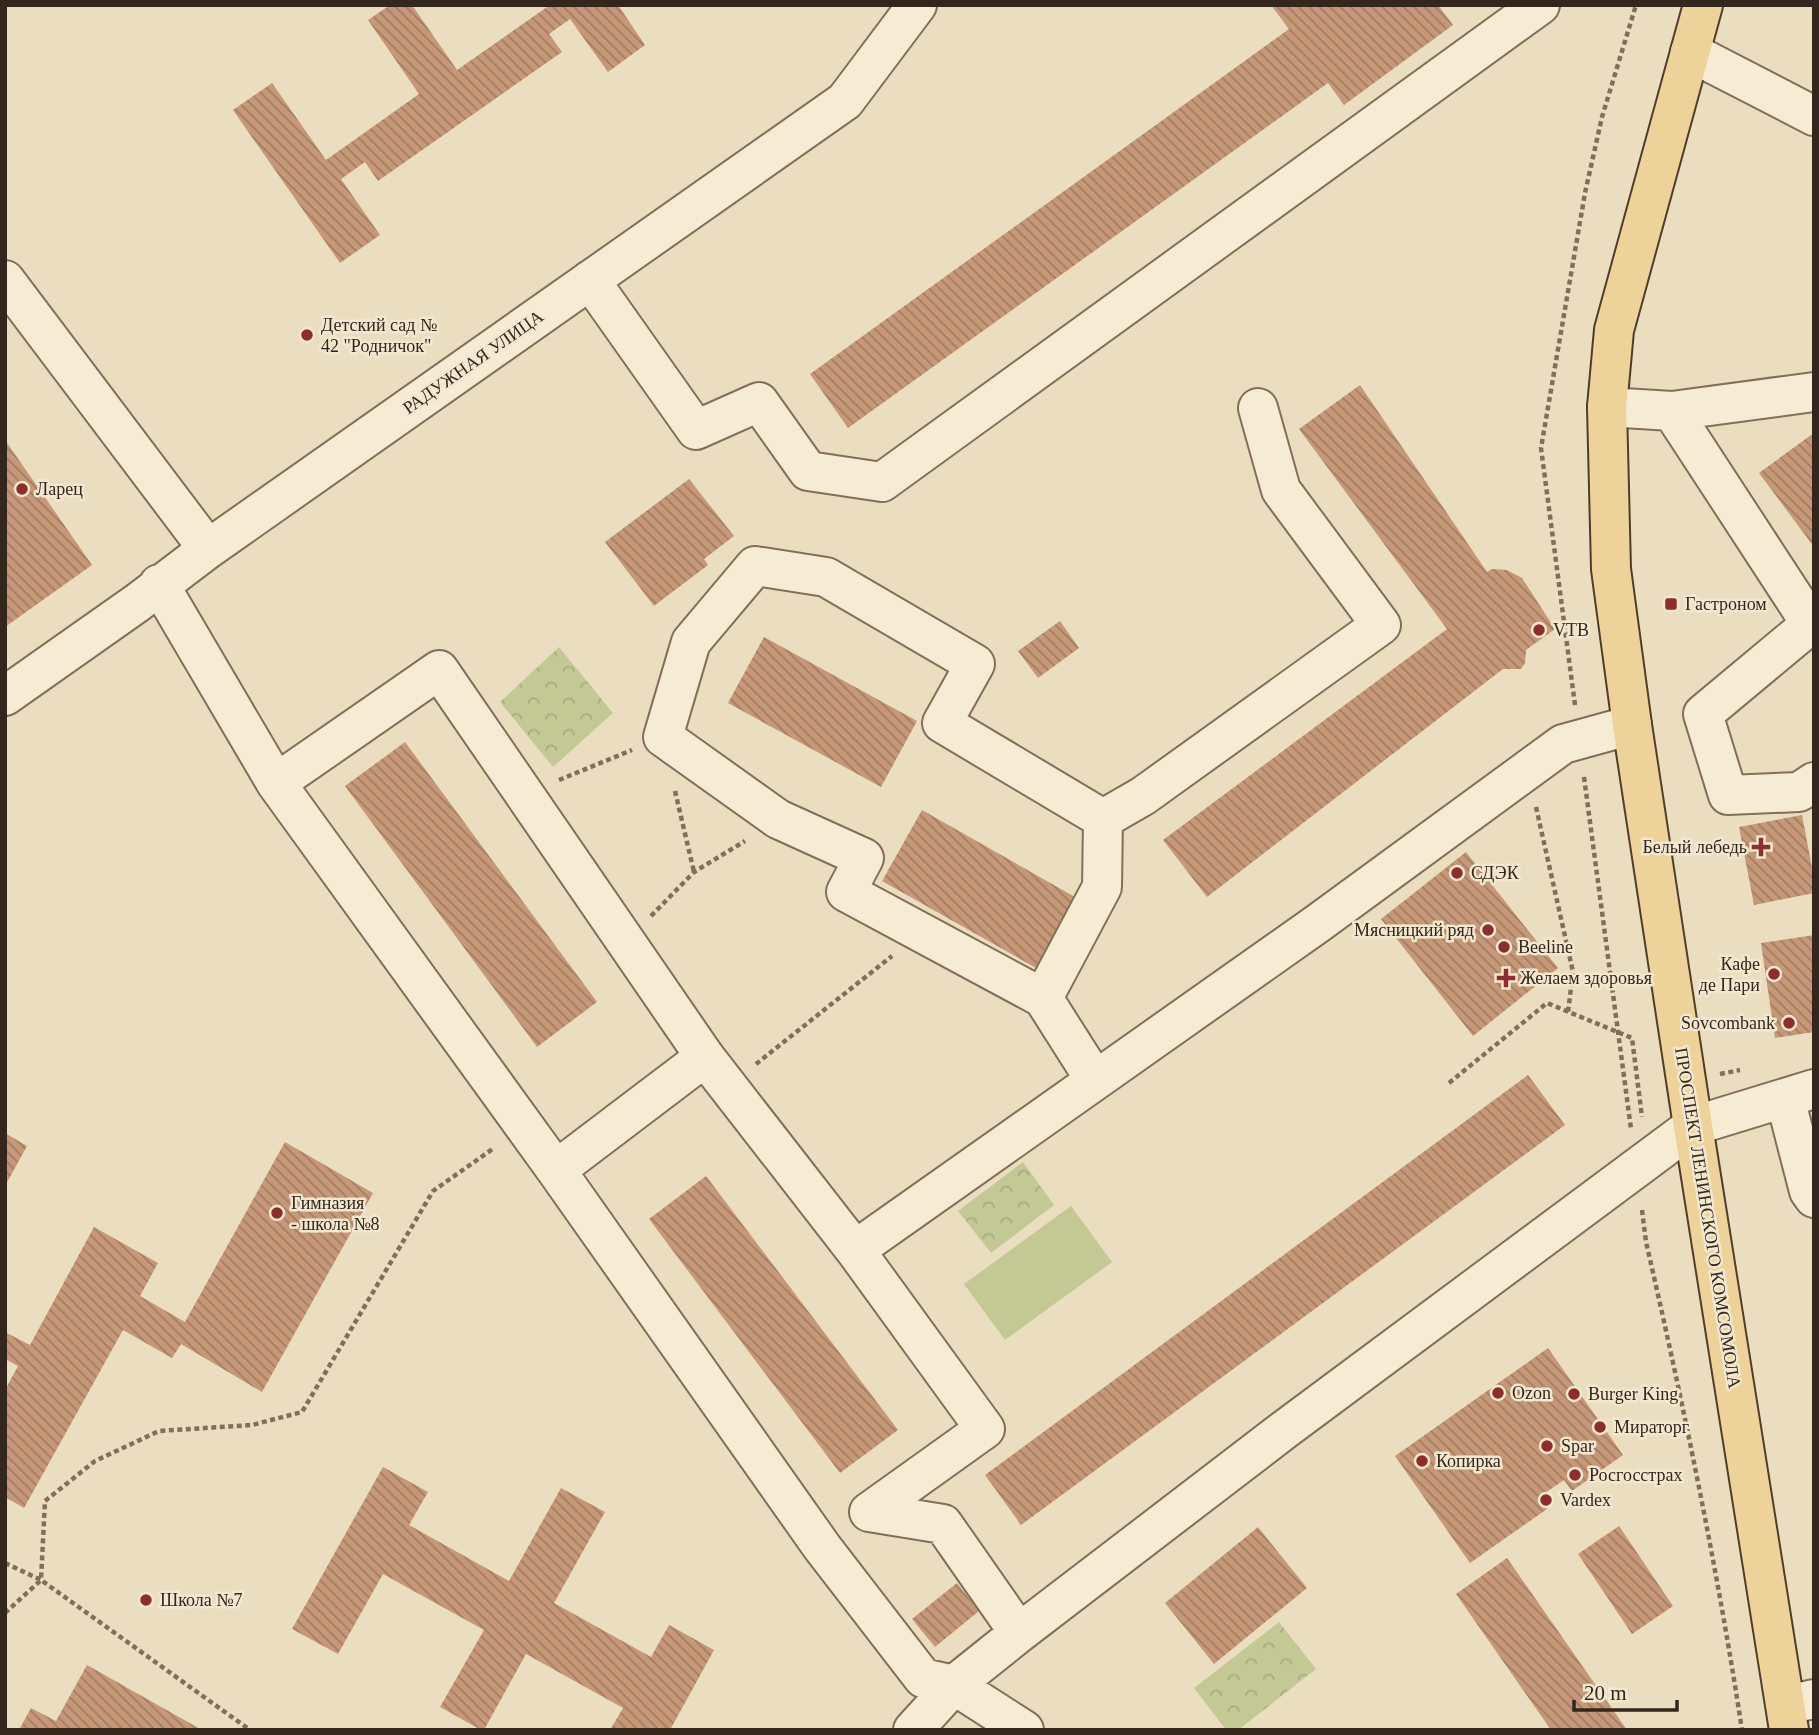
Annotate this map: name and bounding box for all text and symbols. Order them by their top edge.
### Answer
street label: РАДУЖНАЯ УЛИЦА [399,306,547,418]
place label: Детский сад № 42 "Родничок" [321,315,437,356]
marker: Детский сад № 42 "Родничок" [299,327,315,343]
place label: Ларец [36,479,83,499]
marker: Ларец [14,481,30,497]
place label: Гастроном [1685,594,1767,614]
marker: Гастроном [1663,596,1679,612]
place label: VTB [1553,620,1589,640]
marker: VTB [1531,622,1547,638]
place label: Белый лебедь [1642,837,1747,857]
marker: Белый лебедь [1753,839,1769,855]
place label: СДЭК [1471,863,1520,883]
marker: СДЭК [1449,865,1465,881]
place label: Мясницкий ряд [1354,920,1474,940]
marker: Мясницкий ряд [1480,922,1496,938]
place label: Beeline [1518,937,1573,957]
marker: Beeline [1496,939,1512,955]
place label: Кафе де Пари [1699,954,1760,995]
marker: Кафе де Пари [1766,966,1782,982]
place label: Желаем здоровья [1520,968,1652,988]
marker: Желаем здоровья [1498,970,1514,986]
place label: Sovcombank [1681,1013,1775,1033]
marker: Sovcombank [1781,1015,1797,1031]
street label: ПРОСПЕКТ ЛЕНИНСКОГО КОМСОМОЛА [1671,1046,1745,1390]
place label: Гимназия - школа №8 [291,1193,380,1234]
marker: Гимназия - школа №8 [269,1205,285,1221]
place label: Ozon [1512,1383,1551,1403]
place label: Burger King [1588,1384,1678,1404]
marker: Ozon [1490,1385,1506,1401]
marker: Burger King [1566,1386,1582,1402]
place label: Мираторг [1614,1417,1689,1437]
marker: Мираторг [1592,1419,1608,1435]
place label: Spar [1561,1436,1594,1456]
marker: Spar [1539,1438,1555,1454]
place label: Копирка [1436,1451,1501,1471]
marker: Копирка [1414,1453,1430,1469]
place label: Росгосстрах [1589,1465,1682,1485]
marker: Росгосстрах [1567,1467,1583,1483]
place label: Vardex [1560,1490,1611,1510]
marker: Vardex [1538,1492,1554,1508]
place label: Школа №7 [160,1590,242,1610]
marker: Школа №7 [138,1592,154,1608]
scale bar [1574,1668,1677,1712]
text: 20 m [1584,1681,1627,1705]

